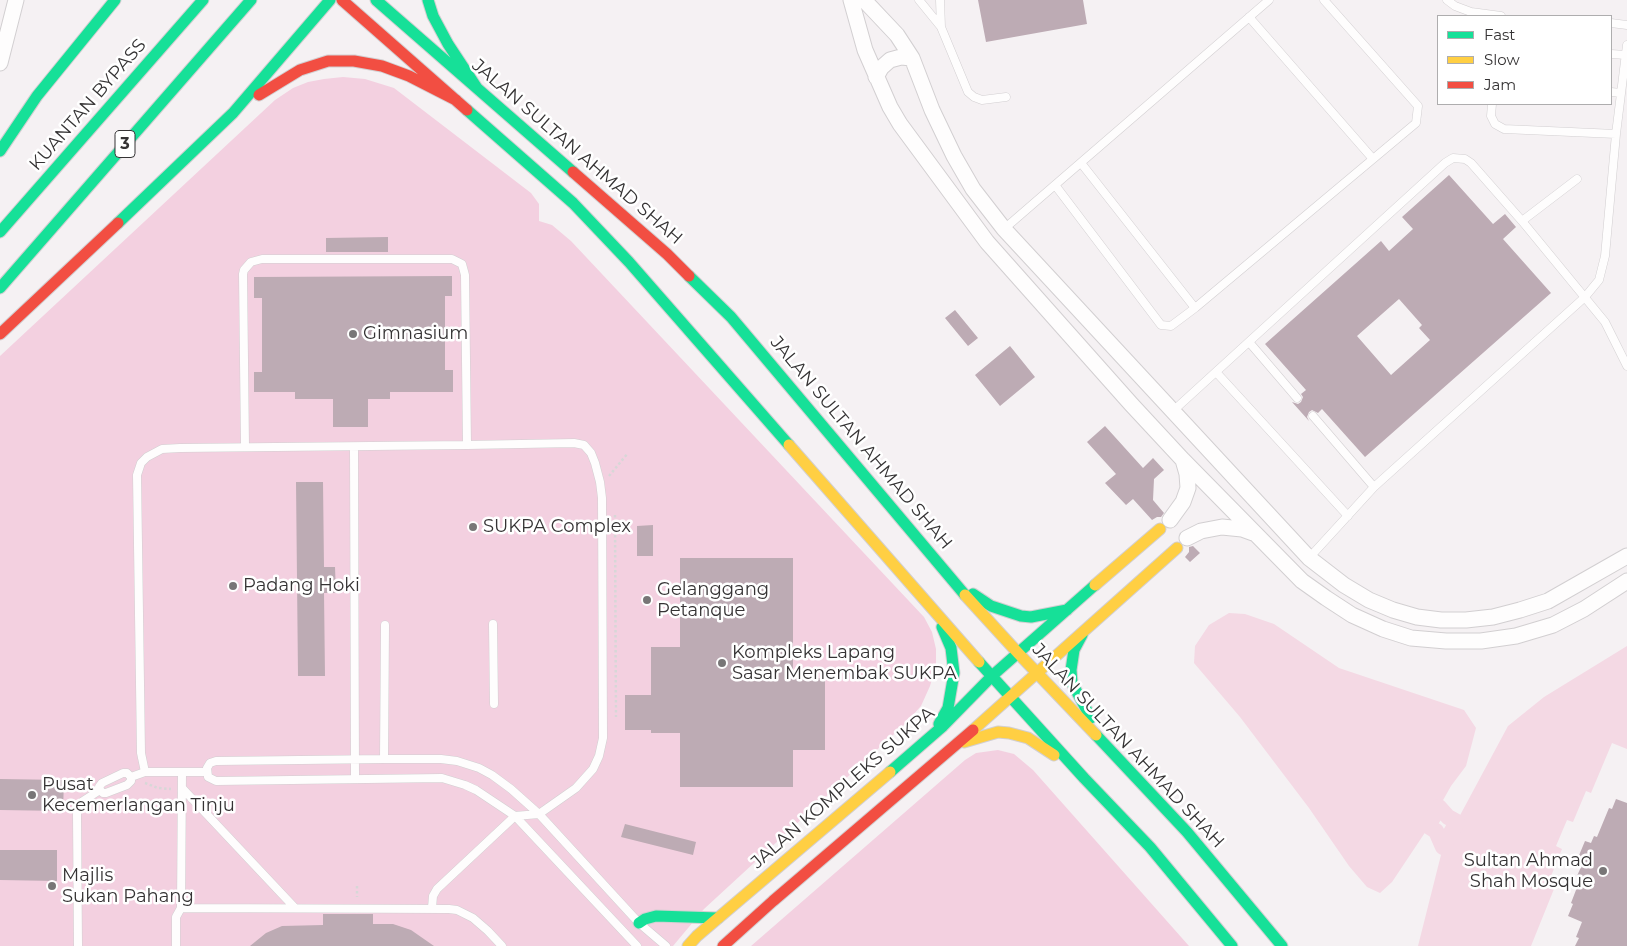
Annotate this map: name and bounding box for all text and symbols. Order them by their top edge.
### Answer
legend [1437,15,1612,105]
text: Fast [1484,25,1515,44]
street label: KUANTAN BYPASS [25,35,151,175]
text: Slow [1484,50,1520,69]
street label: JALAN SULTAN AHMAD SHAH [467,55,687,249]
text: Jam [1484,75,1516,94]
road number: 3 [115,130,135,158]
place label: Gimnasium [363,323,468,345]
marker: Gimnasium [347,328,359,340]
street label: JALAN SULTAN AHMAD SHAH [765,332,957,554]
place label: SUKPA Complex [483,516,631,538]
marker: SUKPA Complex [467,521,479,533]
place label: Padang Hoki [243,575,360,597]
place label: Gelanggang Petanque [657,579,769,622]
marker: Padang Hoki [227,580,239,592]
marker: Gelanggang Petanque [641,594,653,606]
street label: JALAN SULTAN AHMAD SHAH [1028,639,1228,853]
place label: Kompleks Lapang Sasar Menembak SUKPA [732,642,957,684]
marker: Kompleks Lapang Sasar Menembak SUKPA [716,657,728,669]
street label: JALAN KOMPLEKS SUKPA [747,703,939,873]
place label: Pusat Kecemerlangan Tinju [42,774,235,816]
marker: Pusat Kecemerlangan Tinju [26,789,38,801]
place label: Sultan Ahmad Shah Mosque [1464,850,1593,892]
place label: Majlis Sukan Pahang [62,865,194,908]
marker: Sultan Ahmad Shah Mosque [1597,865,1609,877]
marker: Majlis Sukan Pahang [46,880,58,892]

